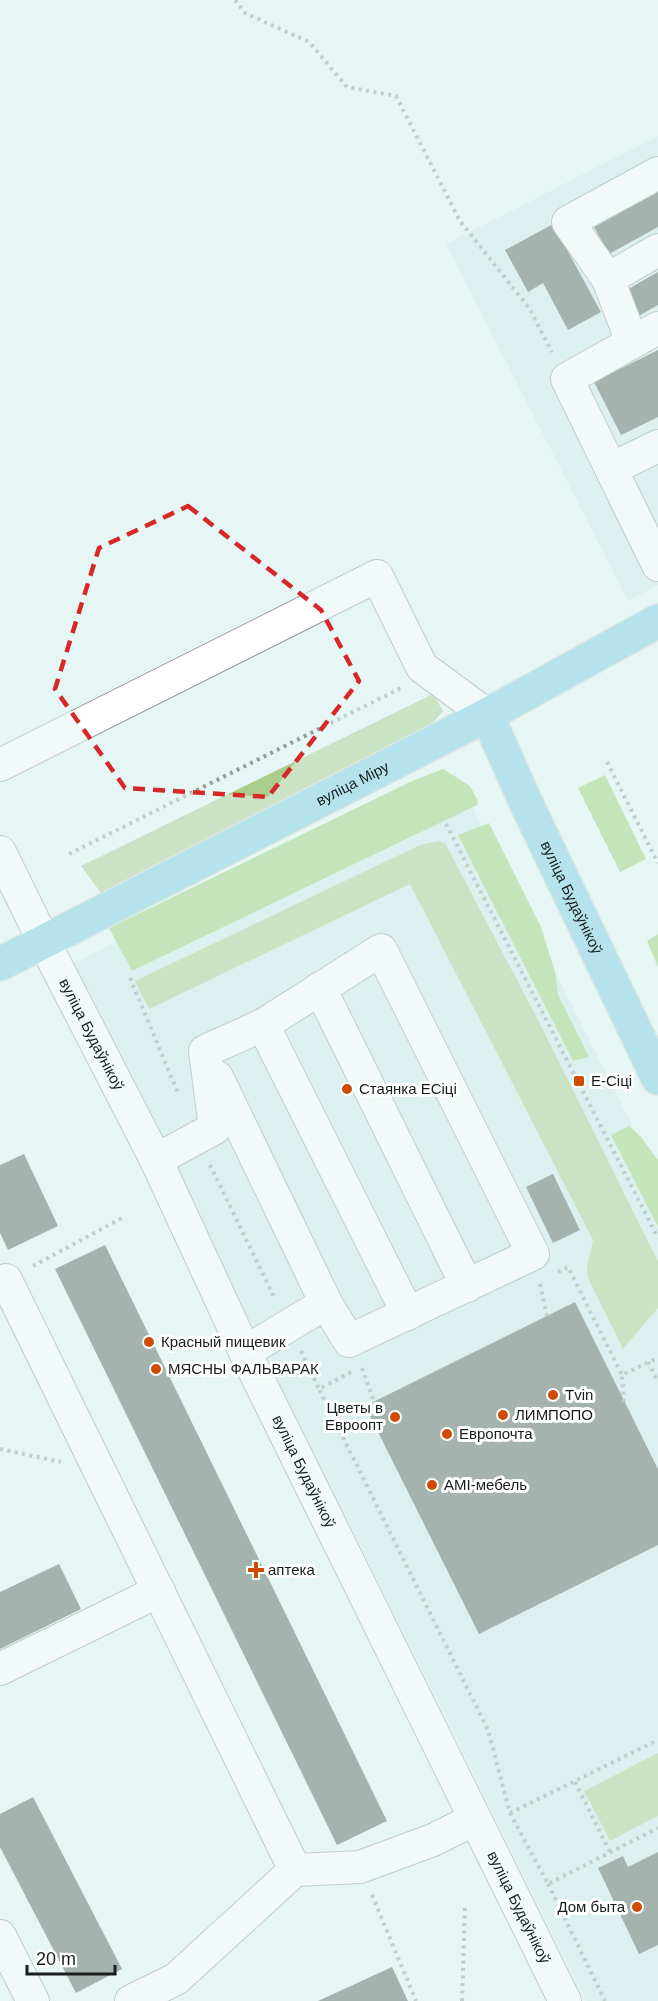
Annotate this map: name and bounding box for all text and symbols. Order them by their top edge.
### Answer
street label: вуліца Міру [313,757,392,809]
street label: вуліца Будаўнікоў [537,838,606,957]
street label: вуліца Будаўнікоў [56,975,128,1093]
place label: Е-Сіці [591,1072,632,1089]
marker: Е-Сіці [572,1074,586,1088]
place label: Стаянка ЕСіці [359,1080,457,1097]
marker: Стаянка ЕСіці [340,1082,354,1096]
place label: Красный пищевик [161,1333,286,1350]
marker: Красный пищевик [142,1335,156,1349]
place label: МЯСНЫ ФАЛЬВАРАК [168,1360,319,1377]
marker: МЯСНЫ ФАЛЬВАРАК [149,1362,163,1376]
place label: Tvin [565,1386,593,1403]
marker: Tvin [546,1388,560,1402]
place label: Цветы в Евроопт [325,1399,383,1433]
place label: ЛИМПОПО [515,1406,593,1423]
marker: ЛИМПОПО [496,1408,510,1422]
marker: Цветы в Евроопт [388,1410,402,1424]
street label: вуліца Будаўнікоў [269,1412,339,1531]
place label: Европочта [459,1425,533,1442]
marker: Европочта [440,1427,454,1441]
place label: AMI-мебель [444,1476,527,1493]
marker: AMI-мебель [425,1478,439,1492]
place label: аптека [268,1561,315,1578]
marker: аптека [249,1563,263,1577]
street label: вуліца Будаўнікоў [484,1848,554,1967]
place label: Дом быта [557,1898,626,1915]
marker: Дом быта [630,1900,644,1914]
scale bar [27,1938,116,1976]
text: 20 m [36,1949,76,1969]

